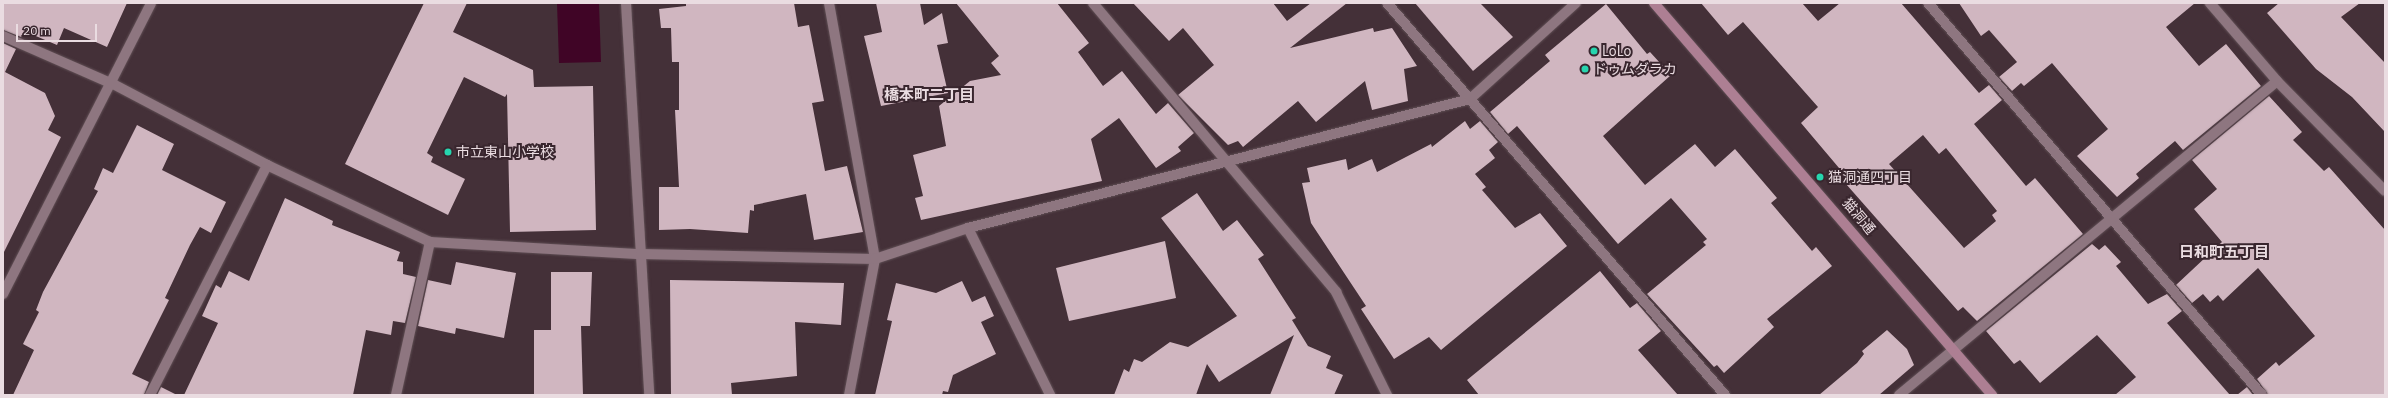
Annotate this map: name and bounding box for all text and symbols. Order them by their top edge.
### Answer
scale bar [18,16,99,42]
text: 20 m [23,23,51,38]
place label: LoLo [1602,43,1631,59]
marker: LoLo [1589,46,1599,56]
place label: ドゥムダラカ [1593,61,1677,77]
marker: ドゥムダラカ [1580,64,1590,74]
district label: 橋本町二丁目 [884,86,974,104]
place label: 市立東山小学校 [456,144,554,160]
marker: 市立東山小学校 [443,147,453,157]
place label: 猫洞通四丁目 [1828,169,1912,185]
marker: 猫洞通四丁目 [1815,172,1825,182]
street label: 猫洞通 [1839,195,1879,237]
district label: 日和町五丁目 [2179,243,2269,261]

